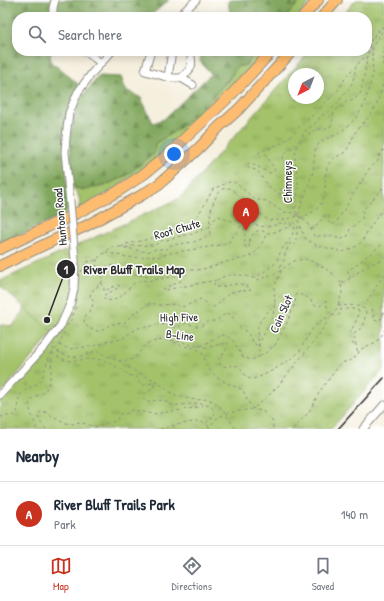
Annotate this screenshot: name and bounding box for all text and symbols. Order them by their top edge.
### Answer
search box [12,12,372,56]
icon: search [26,23,48,45]
text: Search here [58,24,122,45]
north arrow [288,68,324,104]
your location [164,144,184,164]
street label: Chimneys [279,160,296,203]
street label: Huntoon Road [49,187,71,246]
pin: A [233,198,259,231]
street label: Root Chute [152,214,202,244]
callout: River Bluff Trails Map [56,257,193,282]
text: River Bluff Trails Map [83,260,185,279]
text: 1 [64,261,69,278]
street label: Coin Slot [265,292,297,336]
street label: High Five [160,308,198,326]
street label: B-Line [165,325,195,345]
text: Nearby [16,444,59,467]
text: River Bluff Trails Park [54,494,175,515]
text: A [26,505,32,523]
text: 140 m [341,505,368,523]
text: Park [54,515,76,533]
tab: Map [50,555,72,593]
tab: Directions [172,555,212,593]
tab: Saved [312,555,334,593]

